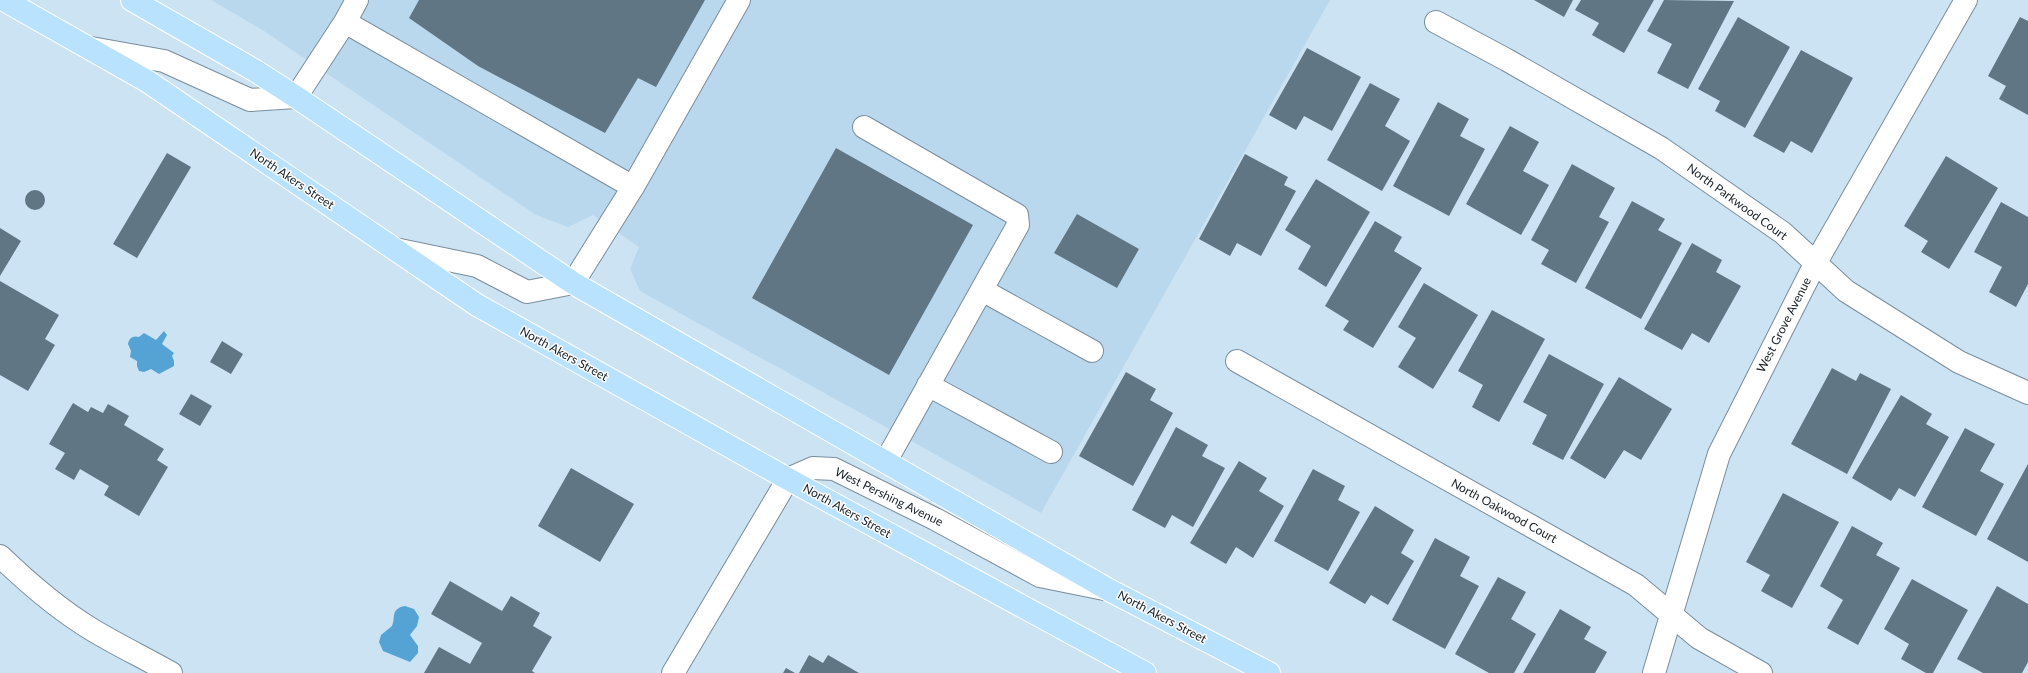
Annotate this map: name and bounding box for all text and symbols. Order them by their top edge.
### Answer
street label: North Akers Street [247,145,338,213]
street label: North Parkwood Court [1684,160,1791,243]
street label: West Grove Avenue [1753,275,1814,375]
street label: North Akers Street [518,323,611,384]
street label: West Pershing Avenue [833,464,946,529]
street label: North Oakwood Court [1449,475,1560,546]
street label: North Akers Street [801,480,894,541]
street label: North Akers Street [1115,587,1210,647]

